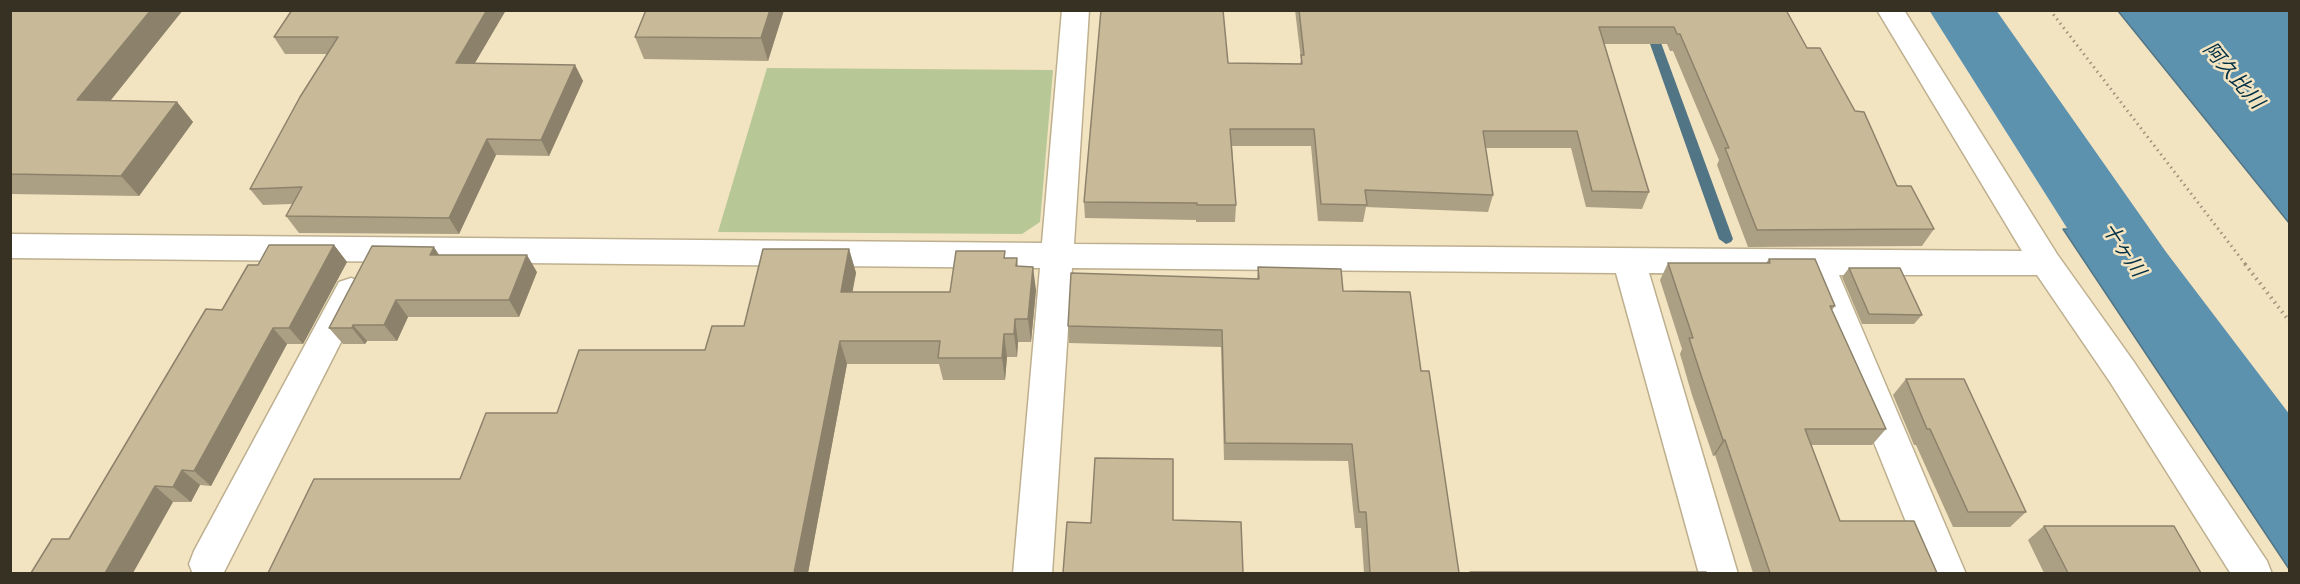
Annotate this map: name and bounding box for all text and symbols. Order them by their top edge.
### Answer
water label: 阿久比川 [2198,38,2268,114]
water label: 十ヶ川 [2096,218,2150,282]

